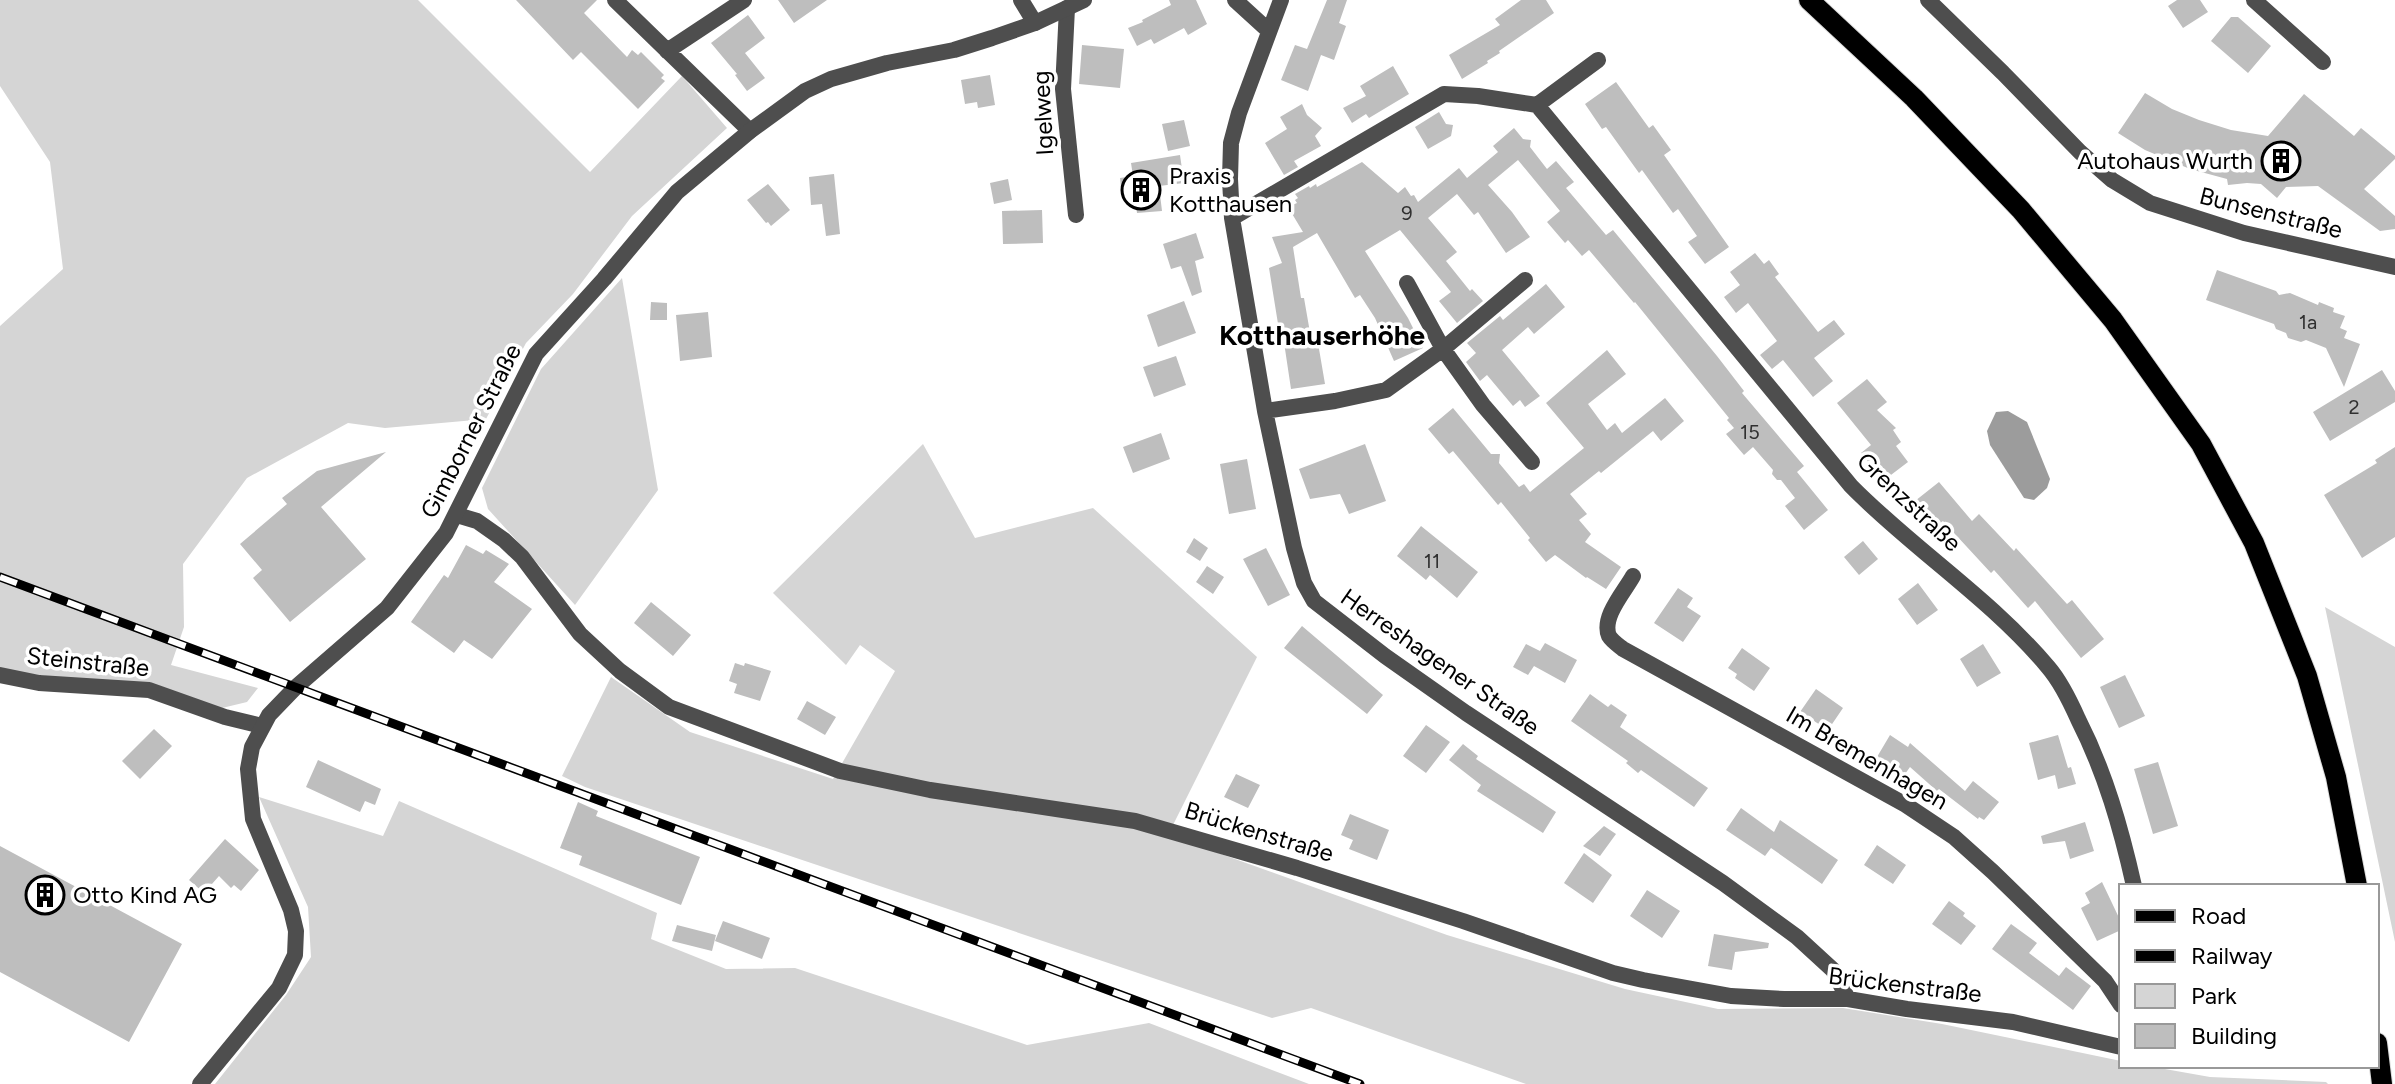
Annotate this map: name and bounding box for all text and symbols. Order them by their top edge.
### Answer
street label: Igelweg [1026,70,1059,156]
building icon: Autohaus Wurth [2260,140,2302,182]
place label: Autohaus Wurth [2077,146,2253,175]
place label: Praxis Kotthausen [1169,161,1292,218]
building icon: Praxis Kotthausen [1120,169,1162,211]
street label: Bunsenstraße [2197,181,2346,244]
house number: 9 [1401,201,1413,225]
house number: 1a [2299,310,2317,334]
district label: Kotthauserhöhe [1219,318,1425,352]
street label: Gimborner Straße [414,339,527,523]
house number: 2 [2348,395,2360,419]
house number: 15 [1740,420,1760,444]
street label: Grenzstraße [1851,446,1967,557]
house number: 11 [1424,549,1440,573]
street label: Herreshagener Straße [1335,582,1545,741]
street label: Steinstraße [25,641,151,682]
street label: Im Bremenhagen [1781,700,1953,816]
street label: Brückenstraße [1181,795,1337,868]
building icon: Otto Kind AG [24,874,66,916]
place label: Otto Kind AG [73,880,217,909]
legend [2119,884,2379,1068]
text: Road [2191,901,2246,930]
text: Railway [2191,941,2273,970]
street label: Brückenstraße [1827,961,1983,1008]
text: Park [2191,981,2237,1010]
text: Building [2191,1021,2277,1050]

